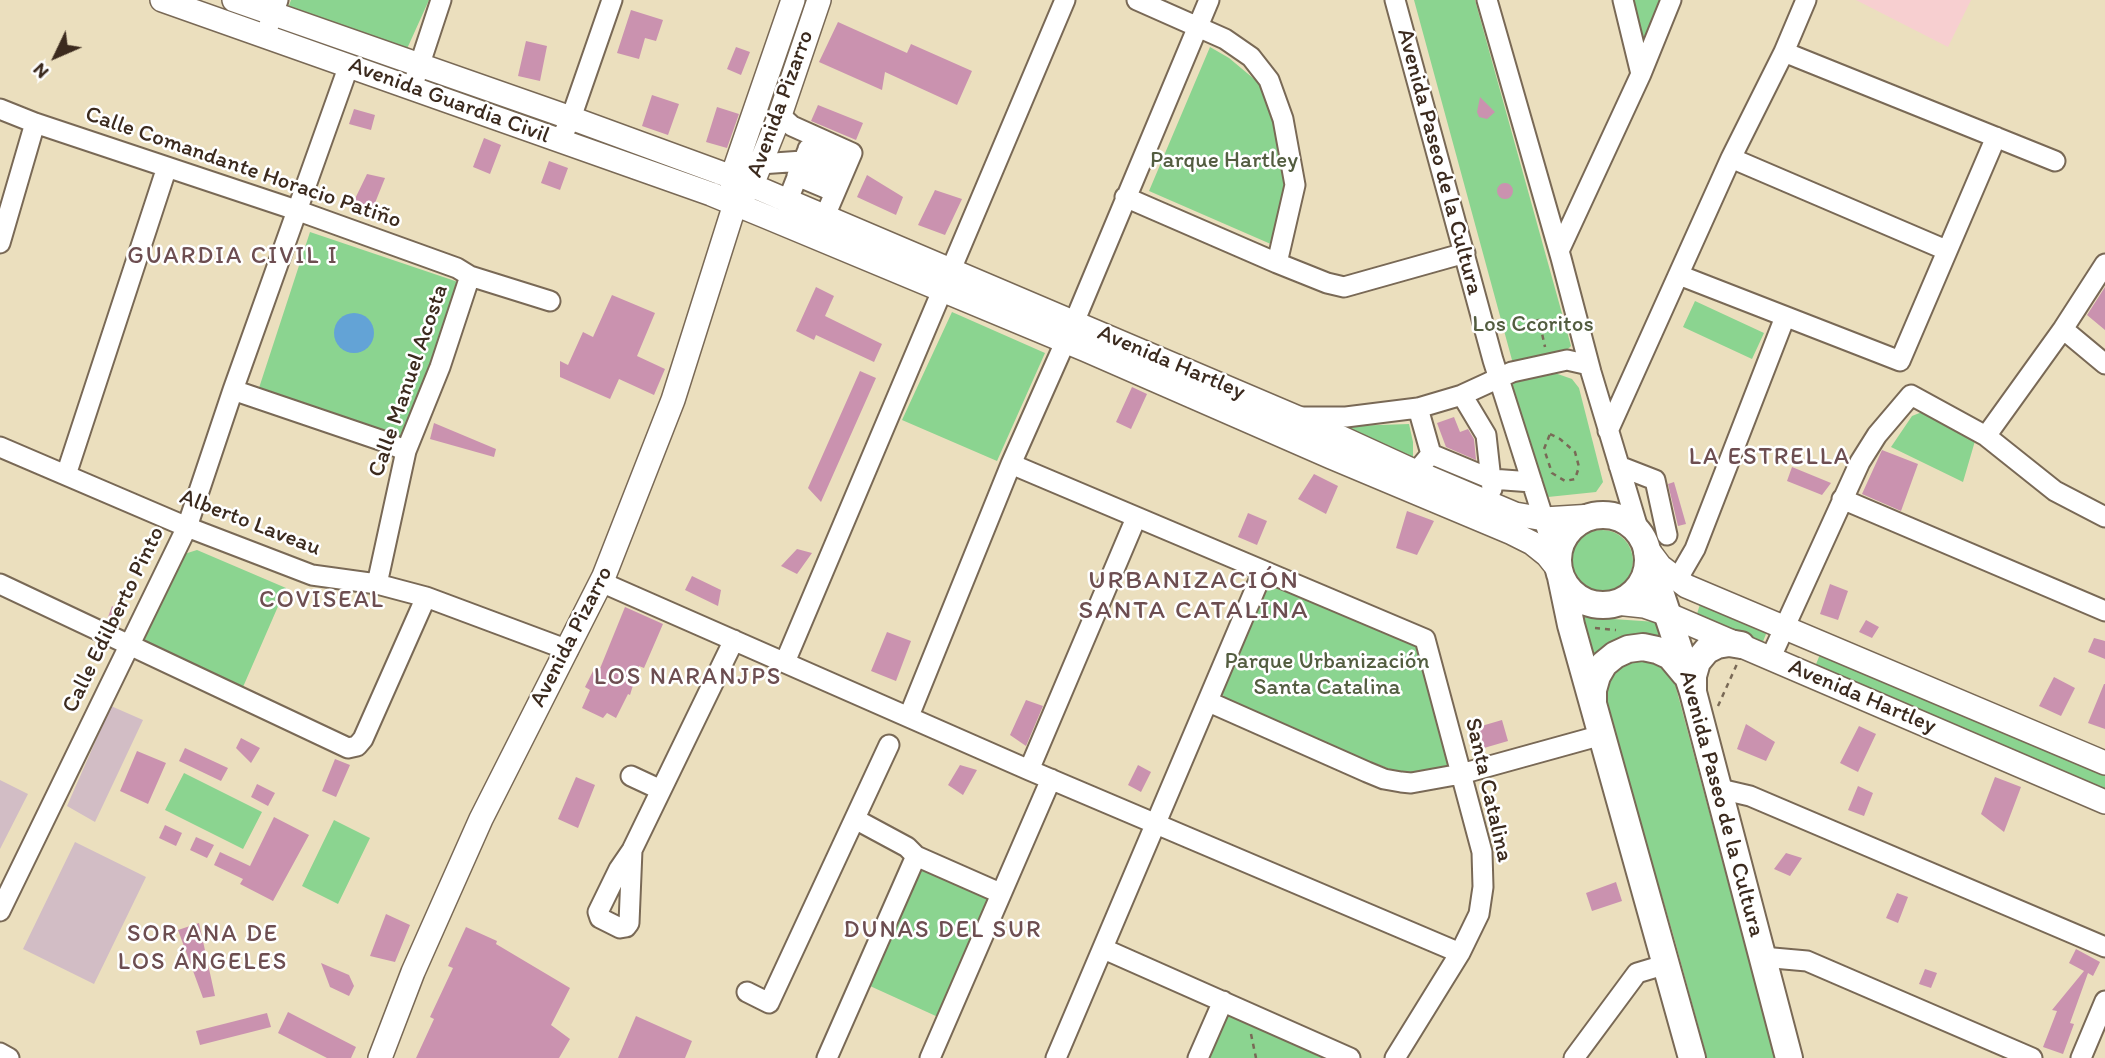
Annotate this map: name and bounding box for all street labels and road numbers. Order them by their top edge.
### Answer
street label: Avenida Paseo de la Cultura [1390,26,1488,298]
street label: Avenida Pizarro [742,27,820,181]
street label: Avenida Guardia Civil [345,52,553,150]
street label: Calle Comandante Horacio Patiño [81,101,405,235]
street label: Calle Manuel Acosta [363,281,455,481]
street label: Avenida Hartley [1093,319,1249,407]
street label: Alberto Laveau [176,484,324,562]
street label: Calle Edilberto Pinto [57,522,171,718]
street label: Avenida Pizarro [525,562,619,712]
street label: Avenida Hartley [1784,653,1940,741]
street label: Avenida Paseo de la Cultura [1672,668,1770,940]
street label: Santa Catalina [1458,715,1518,865]

